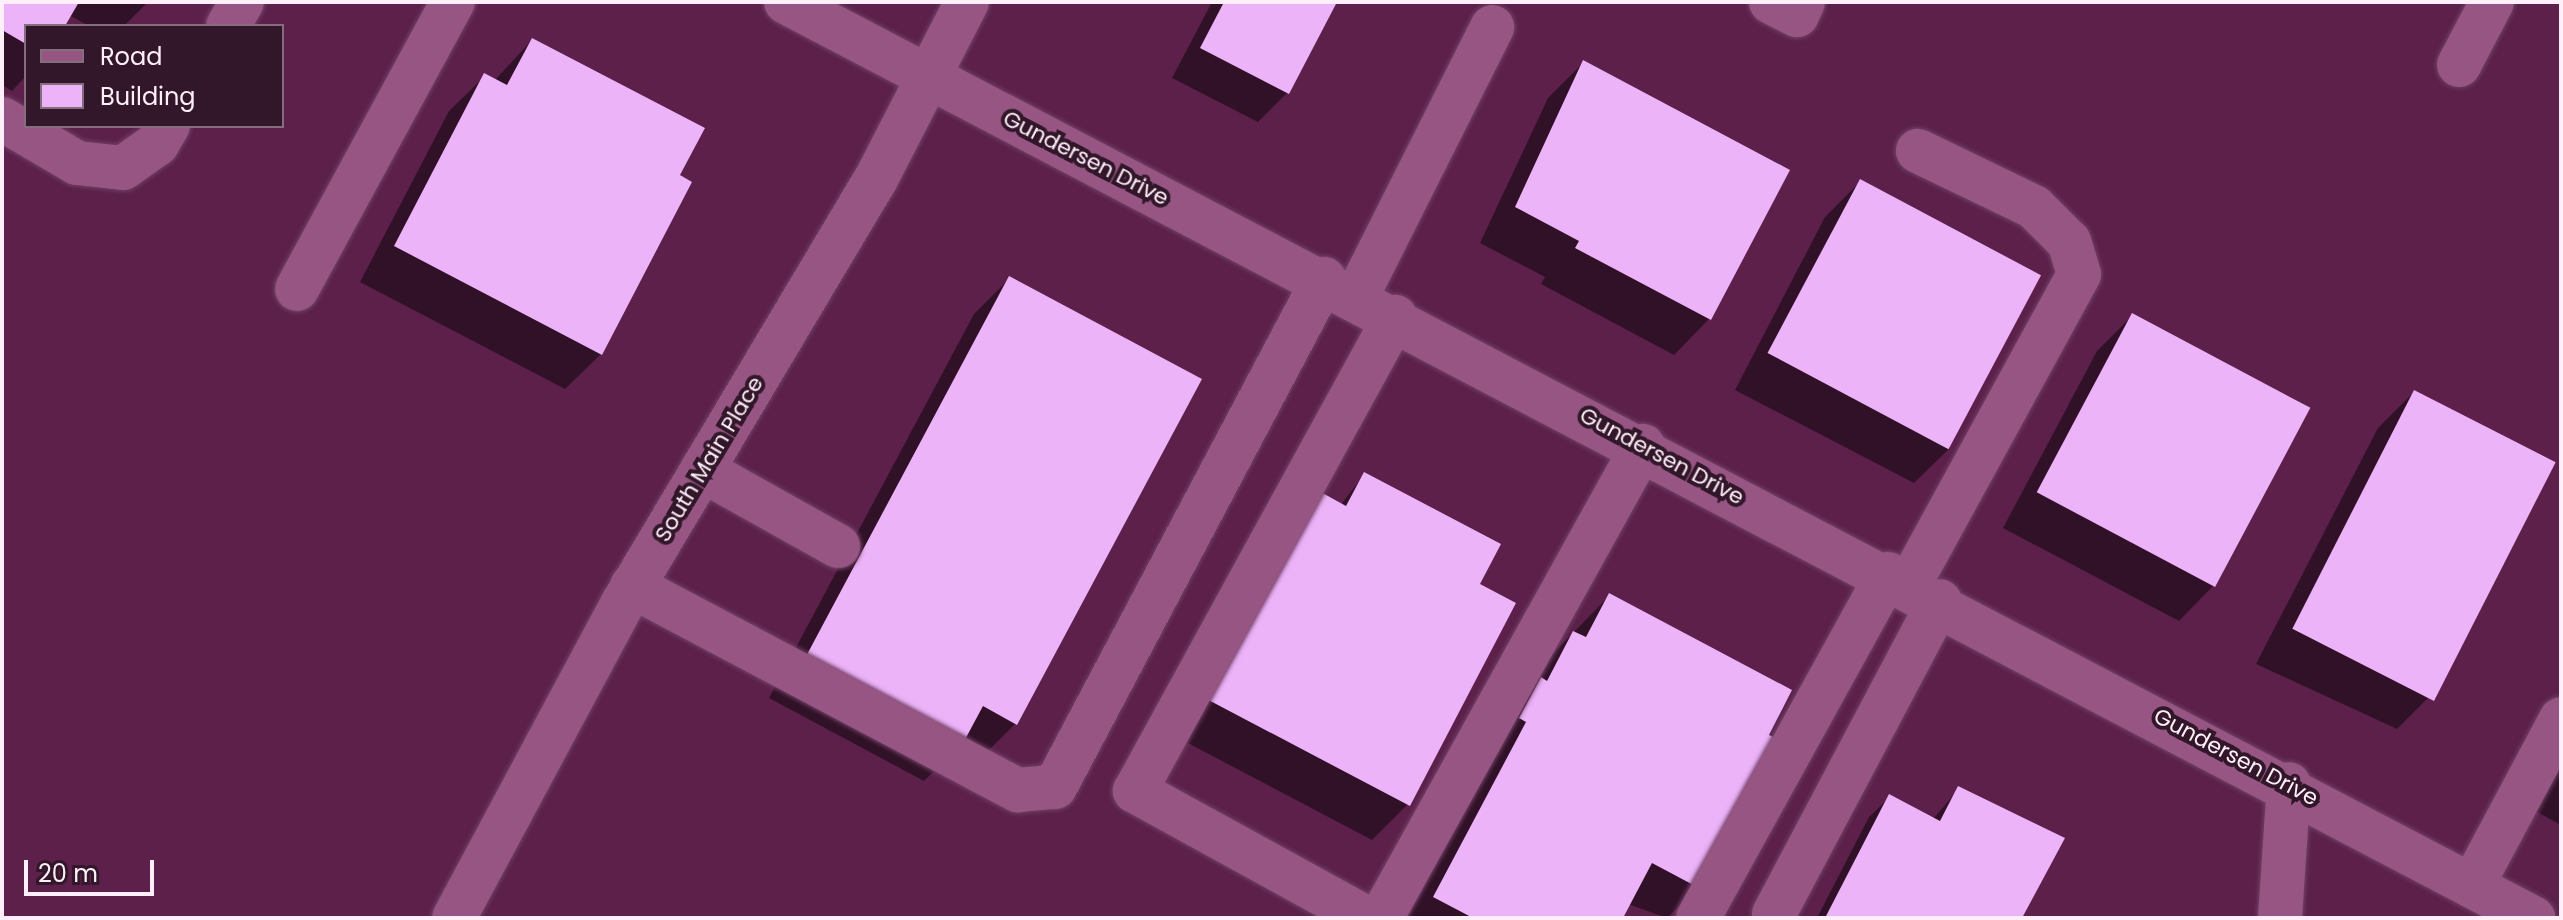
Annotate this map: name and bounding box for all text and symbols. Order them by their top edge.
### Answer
legend [24,24,284,128]
text: Road [100,40,162,73]
text: Building [100,80,196,113]
street label: Gundersen Drive [999,105,1173,211]
street label: South Main Place [649,372,769,546]
street label: Gundersen Drive [1575,402,1749,510]
street label: Gundersen Drive [2149,703,2323,811]
scale bar [28,844,158,894]
text: 20 m [38,857,98,890]

